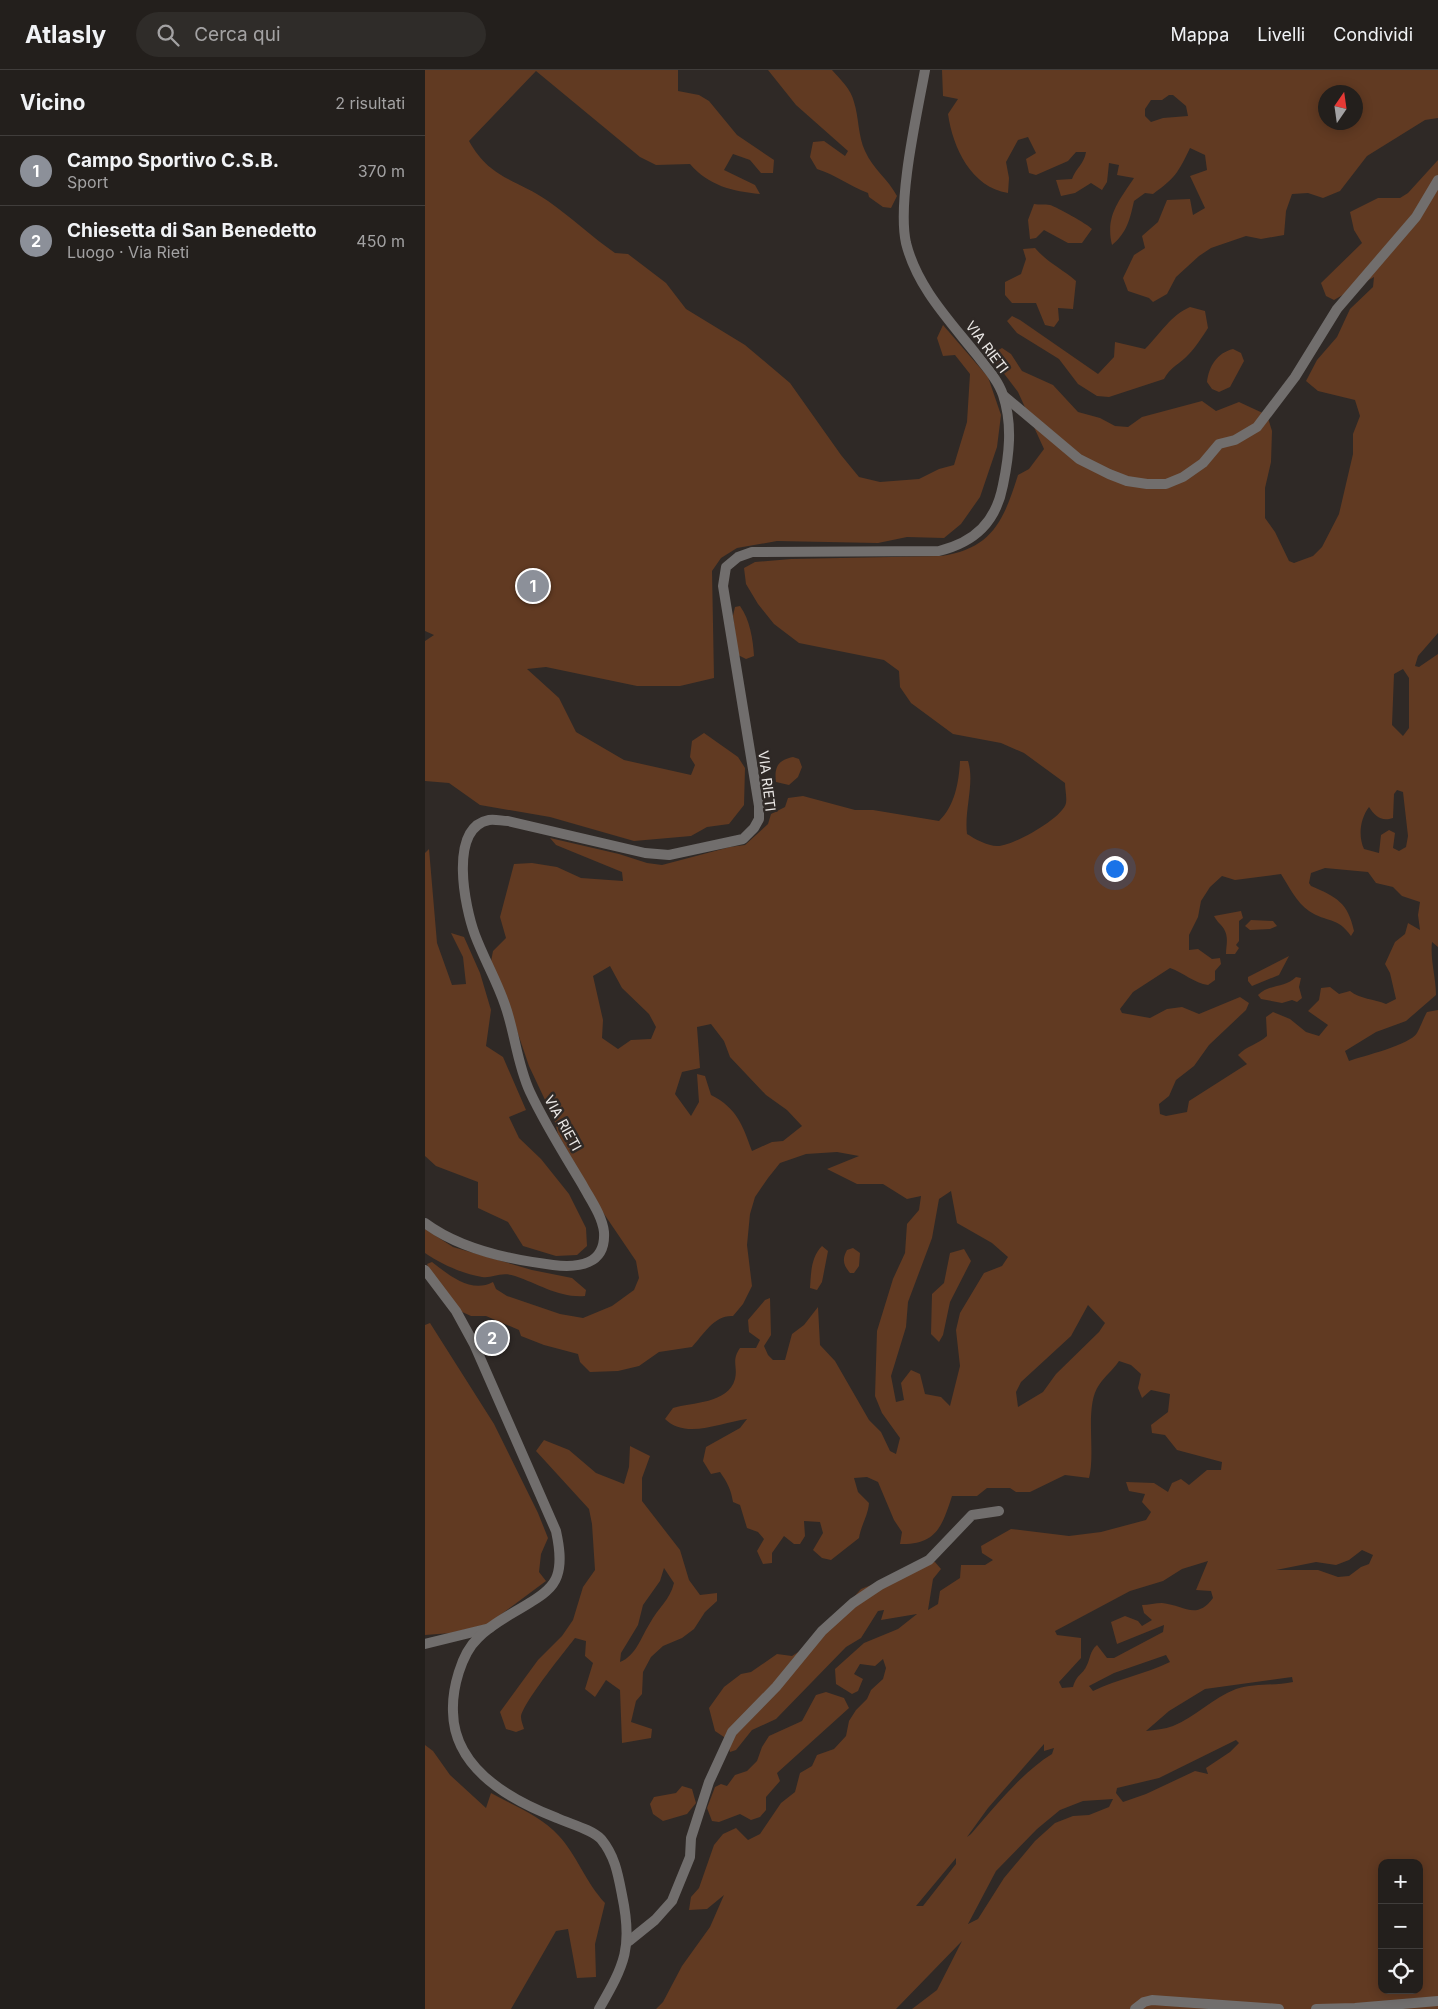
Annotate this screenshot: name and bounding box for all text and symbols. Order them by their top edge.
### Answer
search box [136,12,486,57]
text: Atlasly [25,20,106,49]
icon: search [154,21,182,49]
text: Cerca qui [194,23,281,46]
text: Mappa [1171,24,1229,45]
text: Livelli [1257,24,1305,45]
text: Condividi [1333,24,1413,45]
north arrow [1318,85,1363,130]
text: Vicino [20,90,85,115]
text: 2 risultati [335,93,405,113]
text: Campo Sportivo C.S.B. [67,149,279,172]
text: 1 [33,161,39,181]
text: 370 m [358,161,405,181]
text: Sport [67,172,108,192]
text: Chiesetta di San Benedetto [67,219,317,242]
text: 2 [31,231,41,251]
text: 450 m [356,231,405,251]
text: Luogo · Via Rieti [67,242,189,262]
street label: VIA RIETI [962,317,1013,376]
pin: 1 [517,567,549,605]
street label: VIA RIETI [755,750,780,812]
your location [1102,856,1128,882]
street label: VIA RIETI [541,1092,586,1154]
pin: 2 [476,1319,508,1357]
map controls [1378,1859,1423,1994]
button: + [1378,1859,1423,1904]
button: − [1378,1904,1423,1949]
button: locate [1378,1949,1423,1994]

